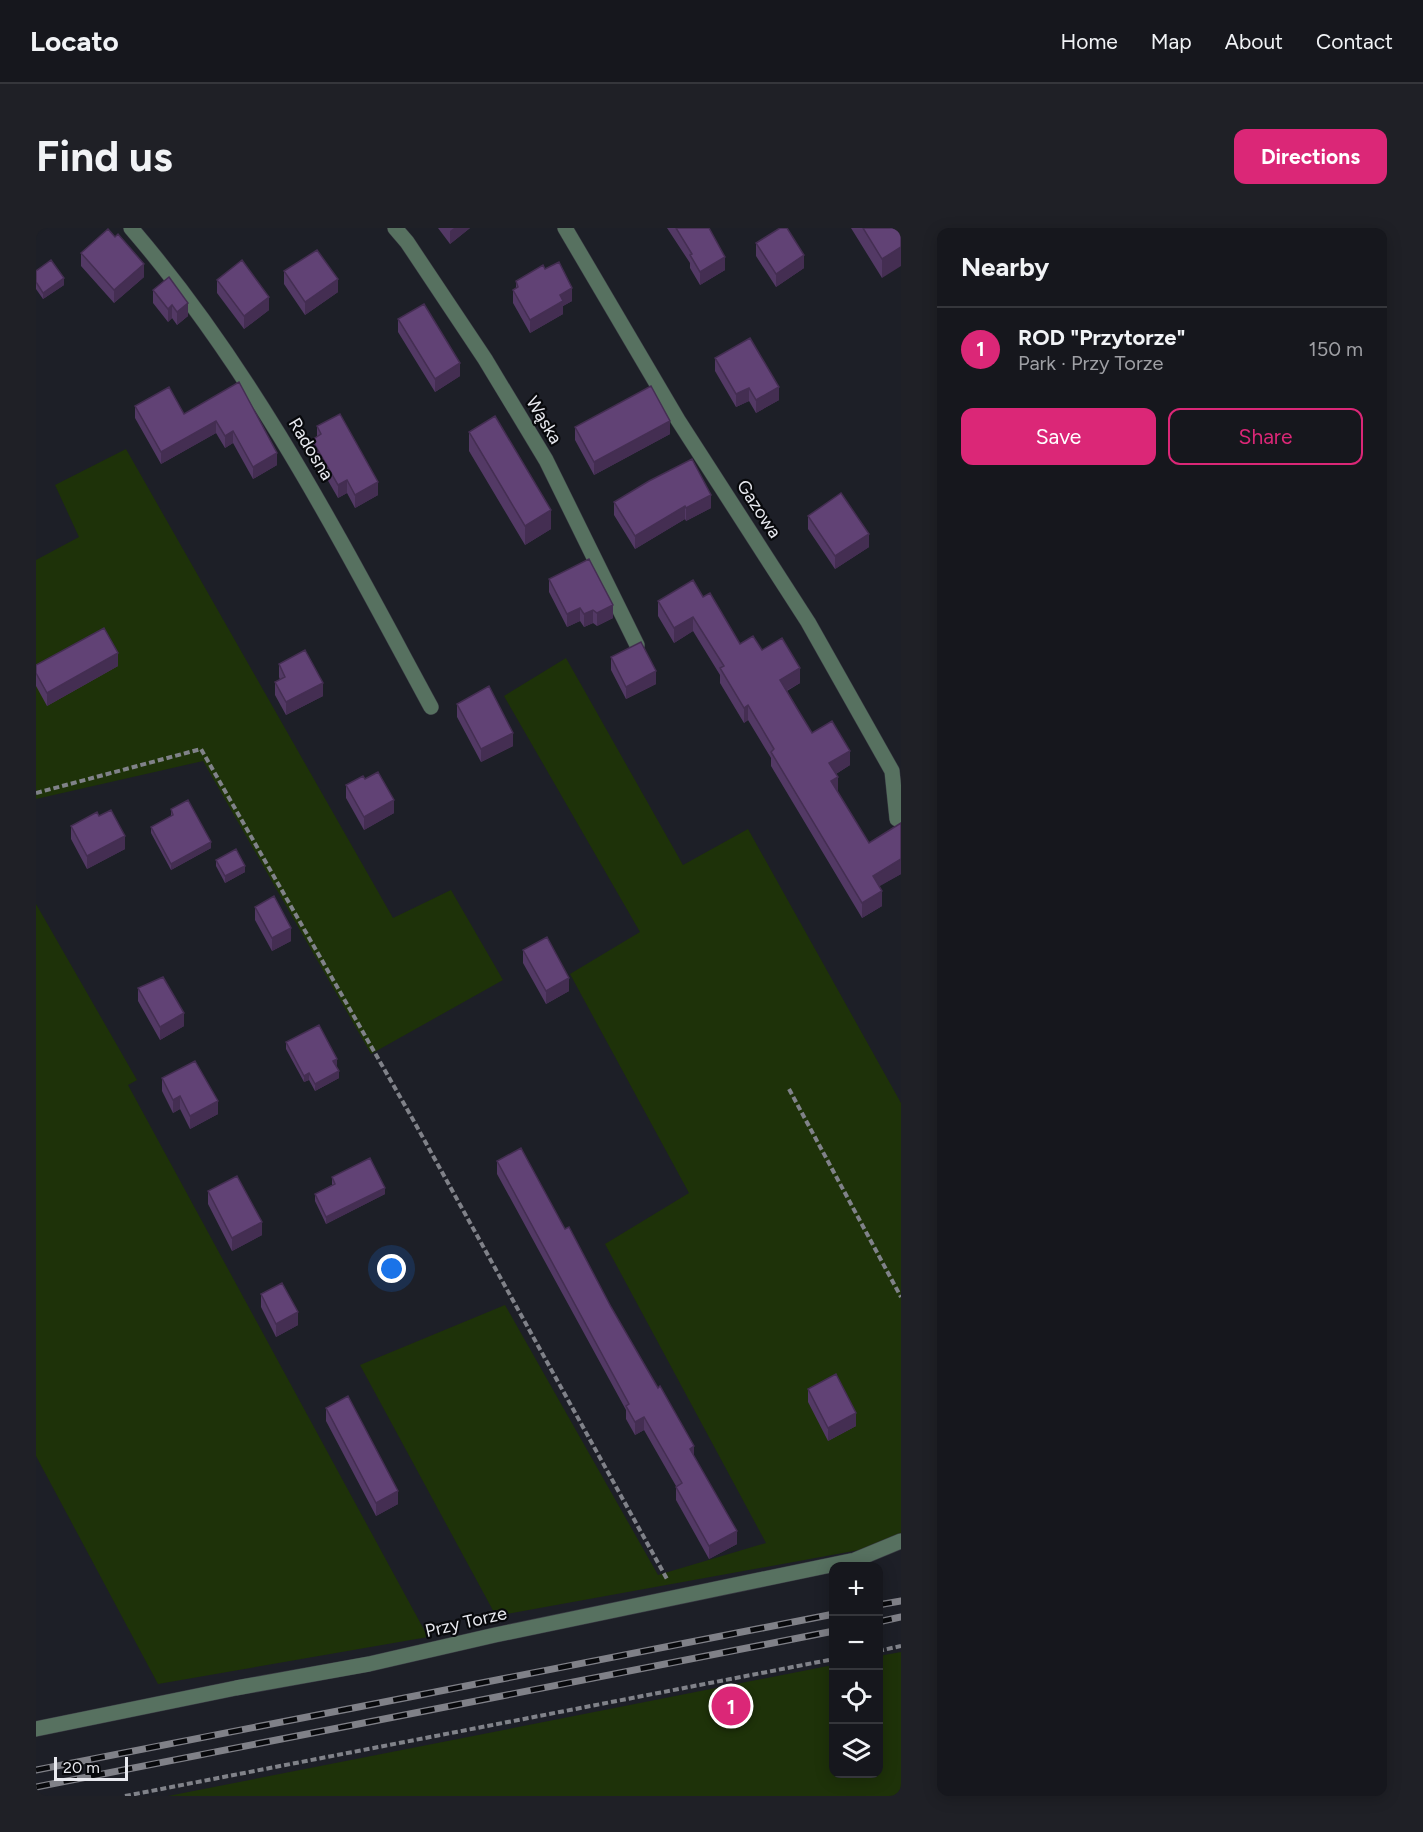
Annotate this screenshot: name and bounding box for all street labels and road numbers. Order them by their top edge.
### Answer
street label: Wąska [521,392,567,448]
street label: Radosna [284,414,338,484]
street label: Gazowa [732,476,786,542]
street label: Przy Torze [423,1602,509,1642]

